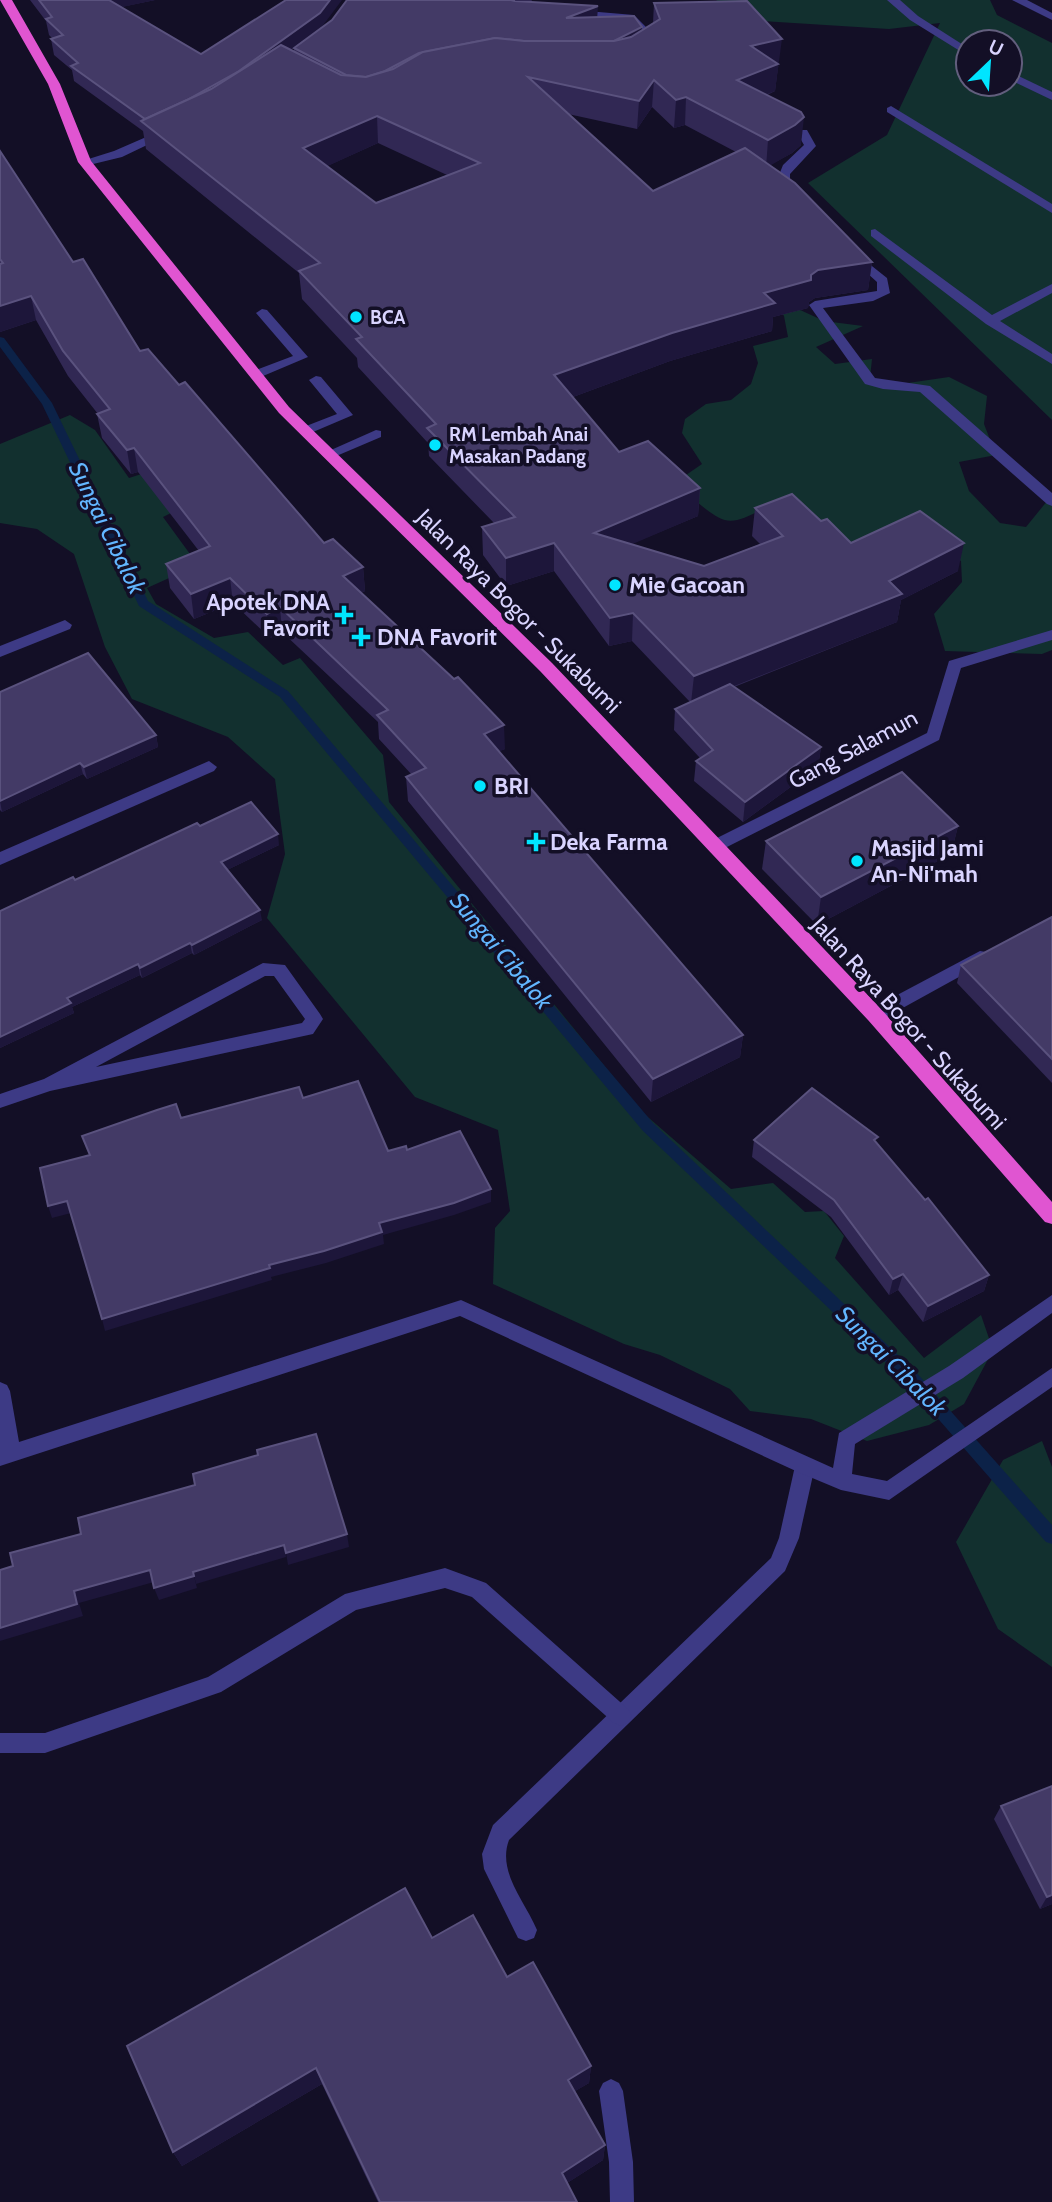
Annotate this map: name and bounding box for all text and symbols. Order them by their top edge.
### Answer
north arrow [954,28,1024,98]
text: U [985,35,1007,61]
place label: BCA [370,306,405,329]
marker: BCA [348,309,364,325]
place label: RM Lembah Anai Masakan Padang [449,423,588,468]
marker: RM Lembah Anai Masakan Padang [427,437,443,453]
water label: Sungai Cibalok [63,457,152,599]
street label: Jalan Raya Bogor - Sukabumi [410,502,627,719]
place label: Mie Gacoan [629,571,745,599]
marker: Mie Gacoan [607,577,623,593]
place label: Apotek DNA Favorit [206,588,331,642]
marker: Apotek DNA Favorit [336,607,352,623]
place label: DNA Favorit [377,623,497,651]
marker: DNA Favorit [351,627,371,647]
street label: Gang Salamun [784,703,922,795]
place label: BRI [494,772,529,800]
marker: BRI [472,778,488,794]
place label: Deka Farma [550,828,668,856]
marker: Deka Farma [528,834,544,850]
place label: Masjid Jami An-Ni'mah [871,834,984,888]
marker: Masjid Jami An-Ni'mah [849,853,865,869]
water label: Sungai Cibalok [444,886,559,1016]
street label: Jalan Raya Bogor - Sukabumi [805,910,1012,1135]
water label: Sungai Cibalok [830,1300,953,1422]

